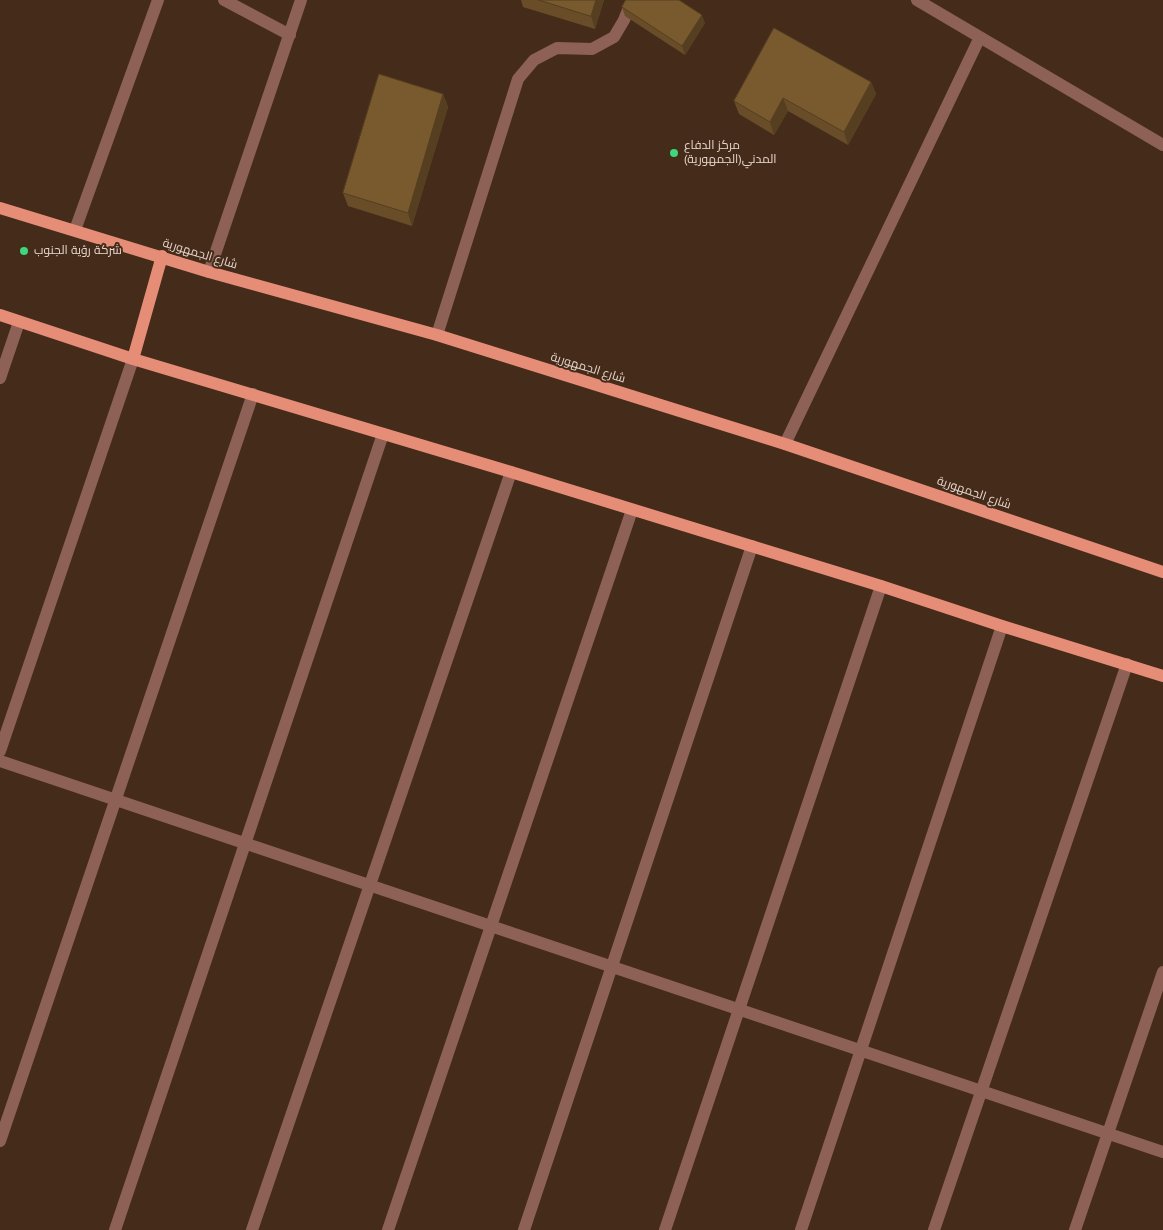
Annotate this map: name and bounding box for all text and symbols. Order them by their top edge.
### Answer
place label: مركز الدفاع المدني(الجمهورية) [684,139,777,167]
marker: مركز الدفاع المدني(الجمهورية) [668,147,680,159]
street label: شارع الجمهورية [161,236,239,272]
place label: شركة رؤية الجنوب [34,244,122,258]
marker: شركة رؤية الجنوب [18,245,30,257]
street label: شارع الجمهورية [549,350,627,386]
street label: شارع الجمهورية [935,474,1013,512]

